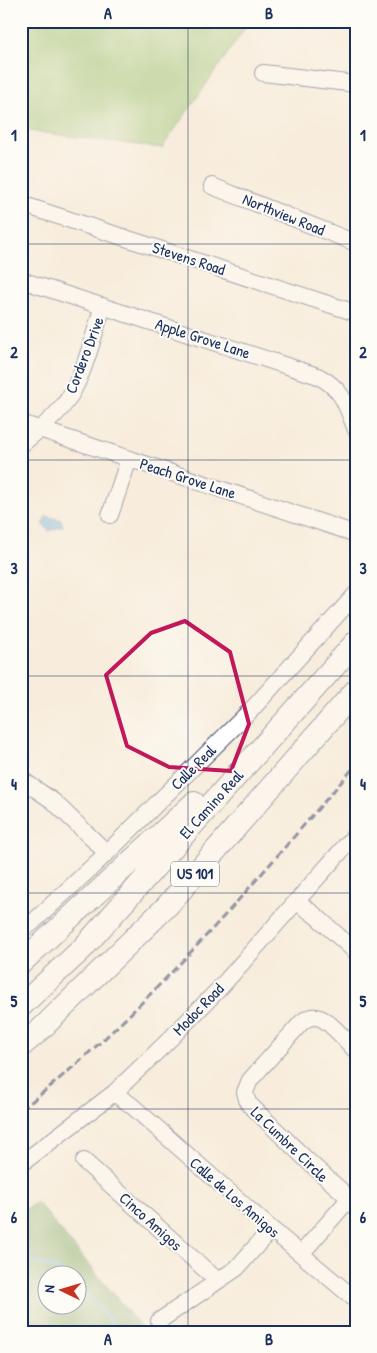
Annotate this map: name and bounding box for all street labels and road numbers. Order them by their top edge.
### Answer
street label: Northview Road [240,188,328,240]
street label: Stevens Road [150,236,228,280]
street label: Apple Grove Lane [153,312,254,364]
street label: Cordero Drive [59,313,109,396]
street label: Peach Grove Lane [137,452,239,504]
street label: Calle Real [165,739,221,795]
street label: El Camino Real [174,764,248,843]
road number: US 101 [171,862,219,886]
street label: Modoc Road [168,978,228,1040]
street label: La Cumbre Circle [246,1101,334,1187]
street label: Calle de Los Amigos [185,1152,285,1242]
street label: Cinco Amigos [115,1187,187,1255]

